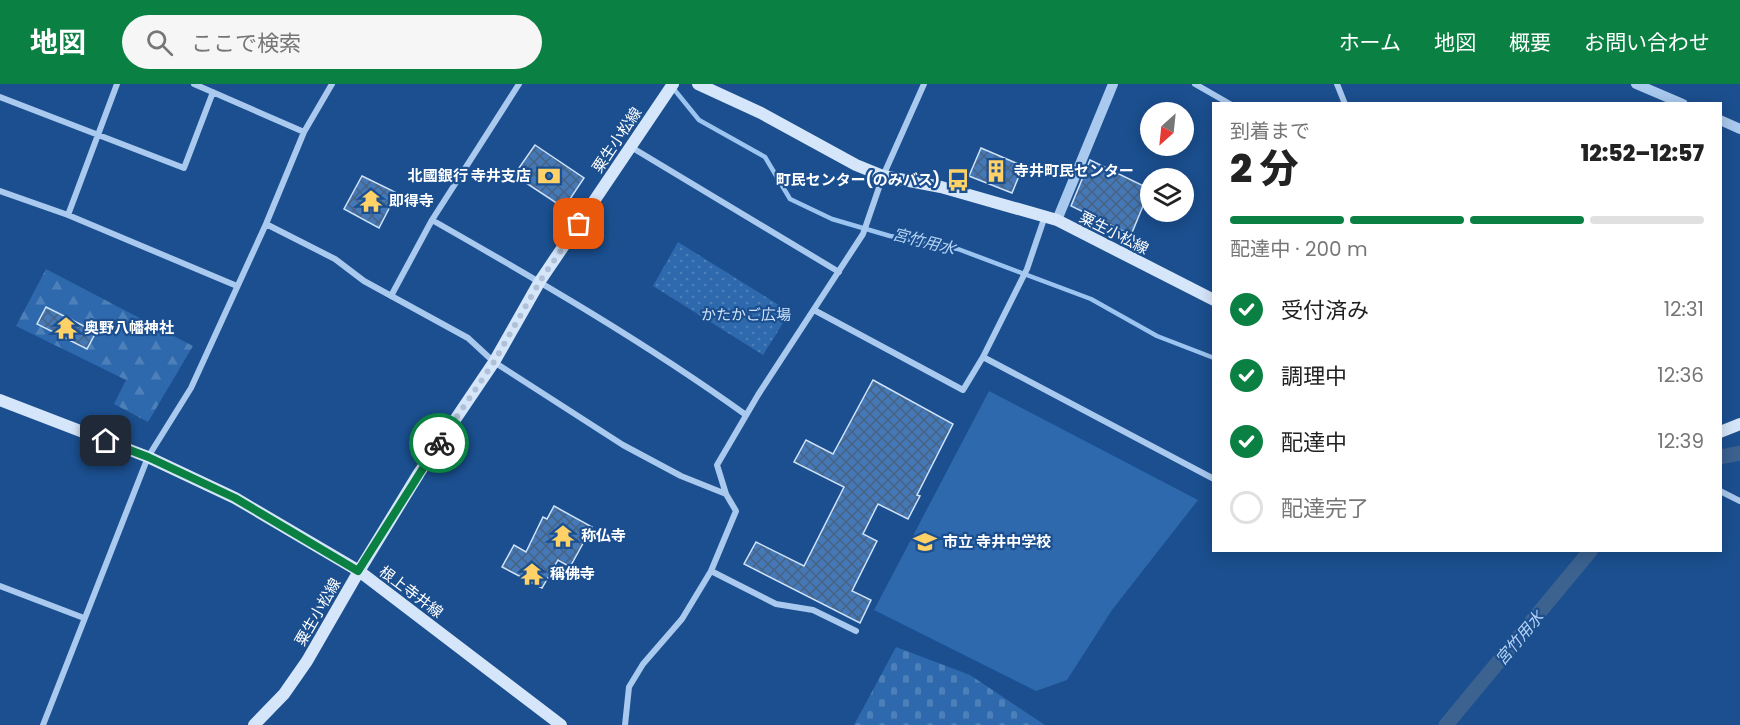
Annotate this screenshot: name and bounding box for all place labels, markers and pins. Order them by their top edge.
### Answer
building icon: 寺井町民センター [983,158,1009,184]
place label: 寺井町民センター [1014,160,1134,181]
bank icon: 北國銀行 寺井支店 [536,163,562,189]
place label: 北國銀行 寺井支店 [408,165,531,186]
bus stop icon: 町民センター(のみバス) [945,167,971,193]
place label: 町民センター(のみバス) [776,169,940,190]
temple icon: 即得寺 [358,188,384,214]
place label: 即得寺 [389,190,434,211]
pin [553,198,604,249]
temple icon: 奥野八幡神社 [53,315,79,341]
place label: 奥野八幡神社 [84,317,174,338]
pin [80,415,131,466]
temple icon: 称仏寺 [550,523,576,549]
place label: 称仏寺 [581,525,626,546]
school or university icon: 市立 寺井中学校 [912,529,938,555]
place label: 市立 寺井中学校 [943,531,1051,552]
temple icon: 稱佛寺 [519,561,545,587]
place label: 稱佛寺 [550,563,595,584]

